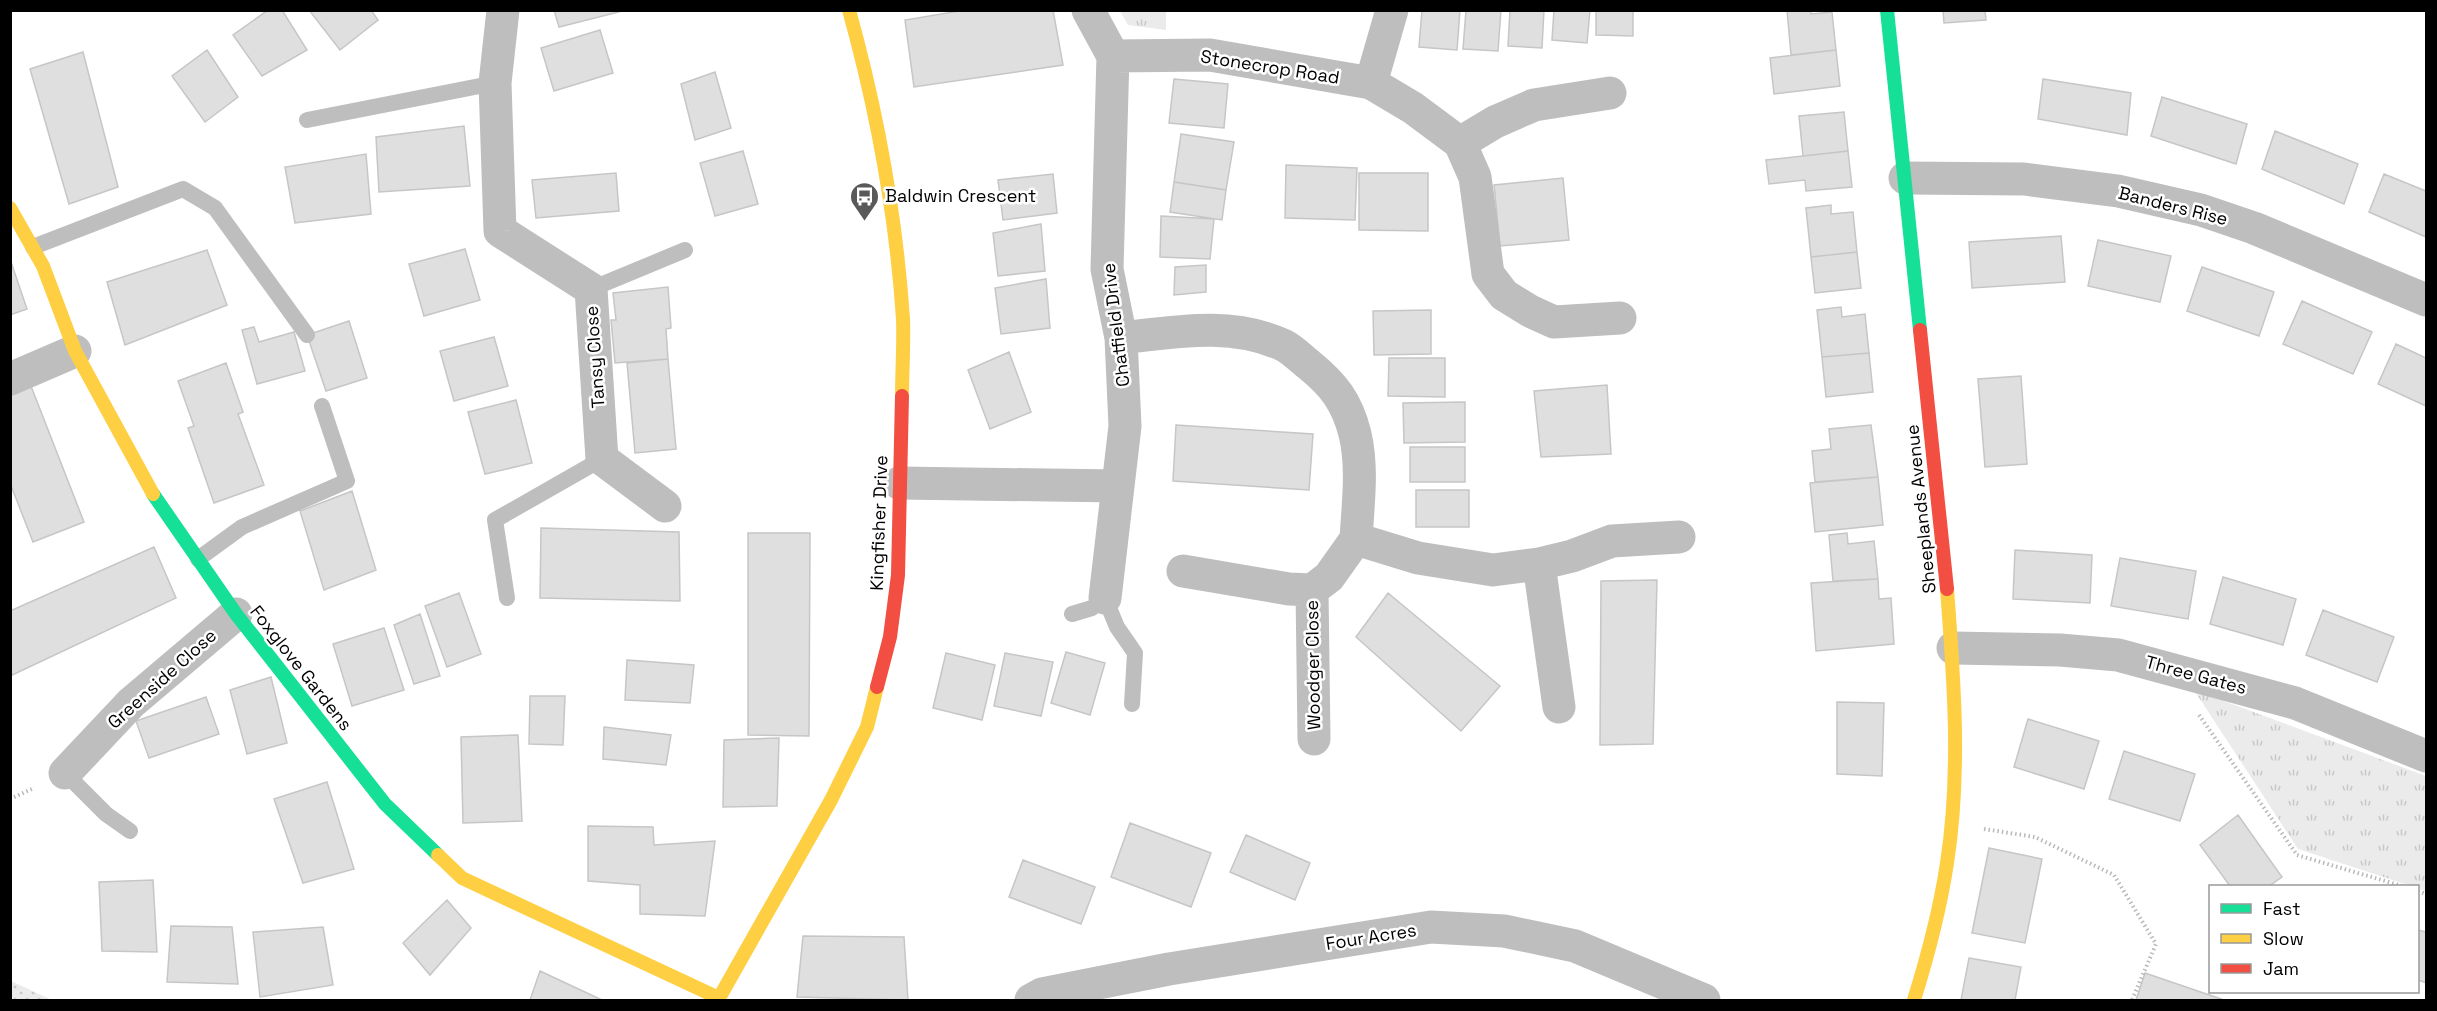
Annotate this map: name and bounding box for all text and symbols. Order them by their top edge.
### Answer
street label: Stonecrop Road [1199,44,1341,89]
bus stop icon: Baldwin Crescent [848,180,880,222]
street label: Banders Rise [2116,181,2230,230]
place label: Baldwin Crescent [885,184,1036,207]
street label: Chatfield Drive [1097,262,1135,388]
street label: Tansy Close [579,305,610,409]
street label: Sheeplands Avenue [1900,423,1941,595]
street label: Kingfisher Drive [865,455,892,591]
street label: Foxglove Gardens [245,600,358,735]
street label: Woodger Close [1300,600,1325,730]
street label: Greenside Close [102,624,221,734]
street label: Three Gates [2143,650,2249,699]
legend [2209,885,2419,993]
text: Fast [2263,897,2300,920]
street label: Four Acres [1324,918,1418,955]
text: Slow [2263,927,2304,950]
text: Jam [2263,957,2299,980]

